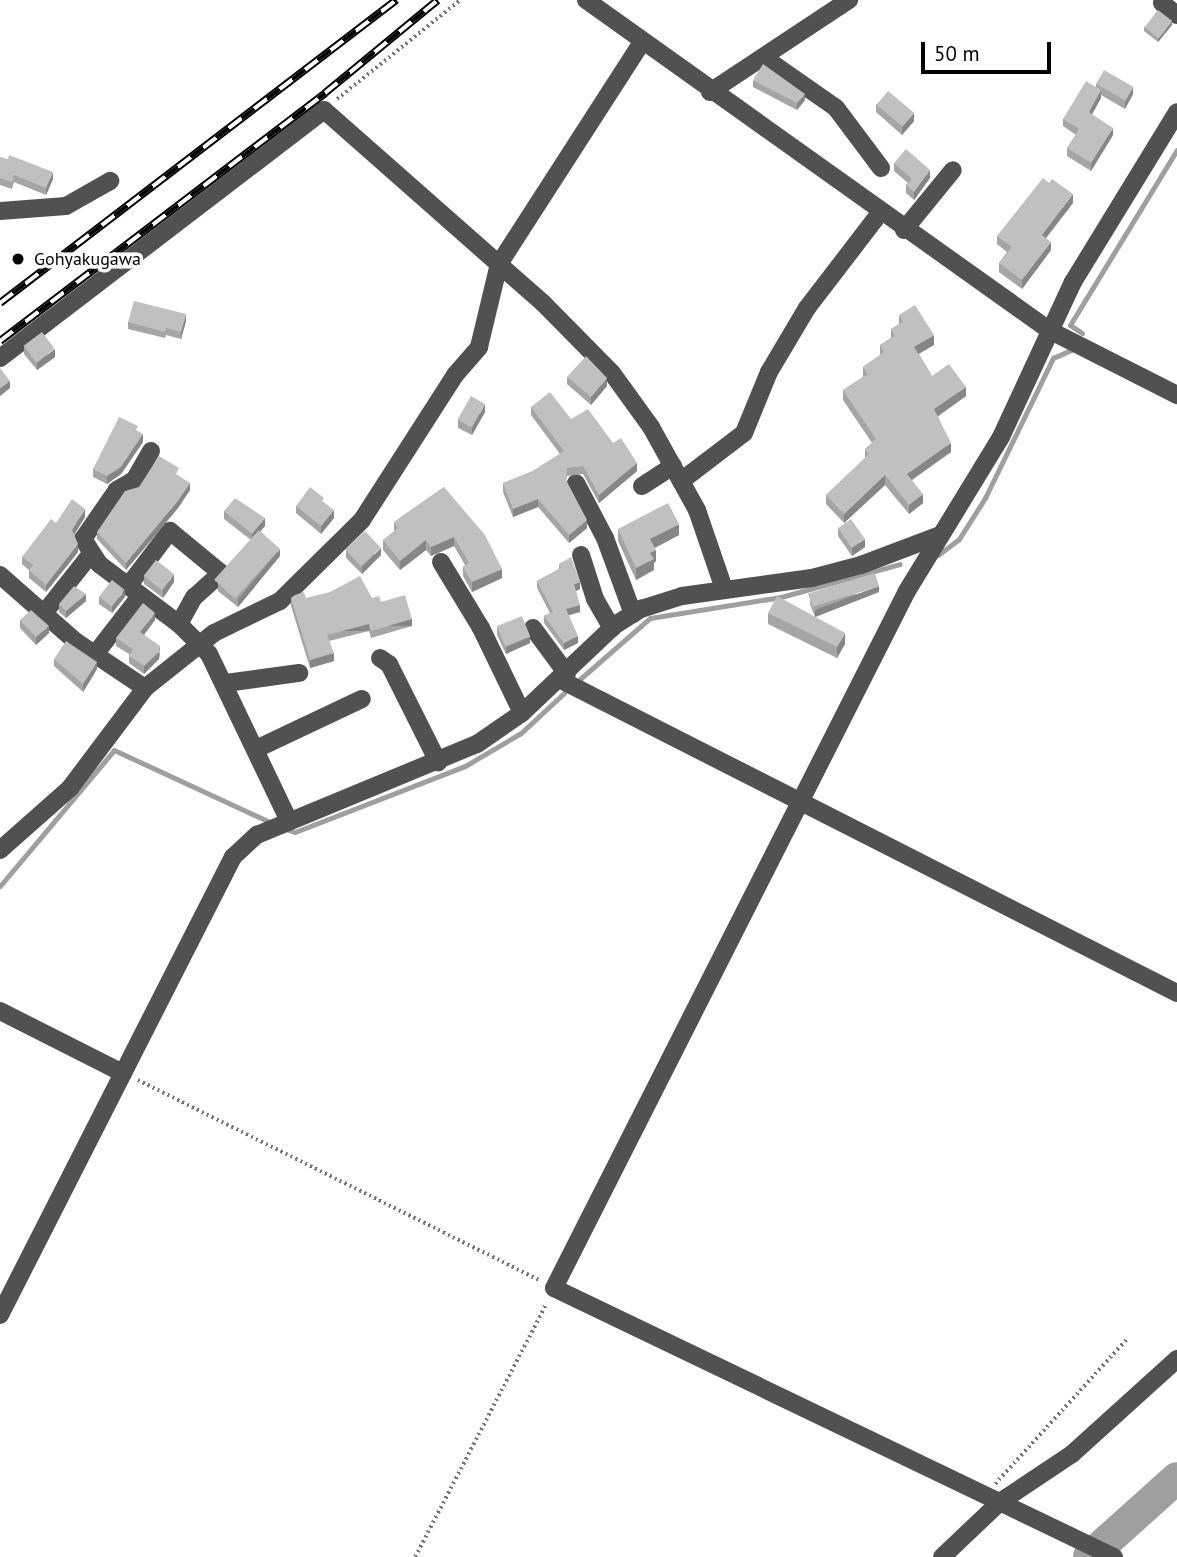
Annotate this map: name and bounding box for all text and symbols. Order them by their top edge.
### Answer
scale bar [925,28,1054,72]
text: 50 m [934,40,980,67]
place label: Gohyakugawa [34,248,141,270]
marker: Gohyakugawa [8,249,28,269]

